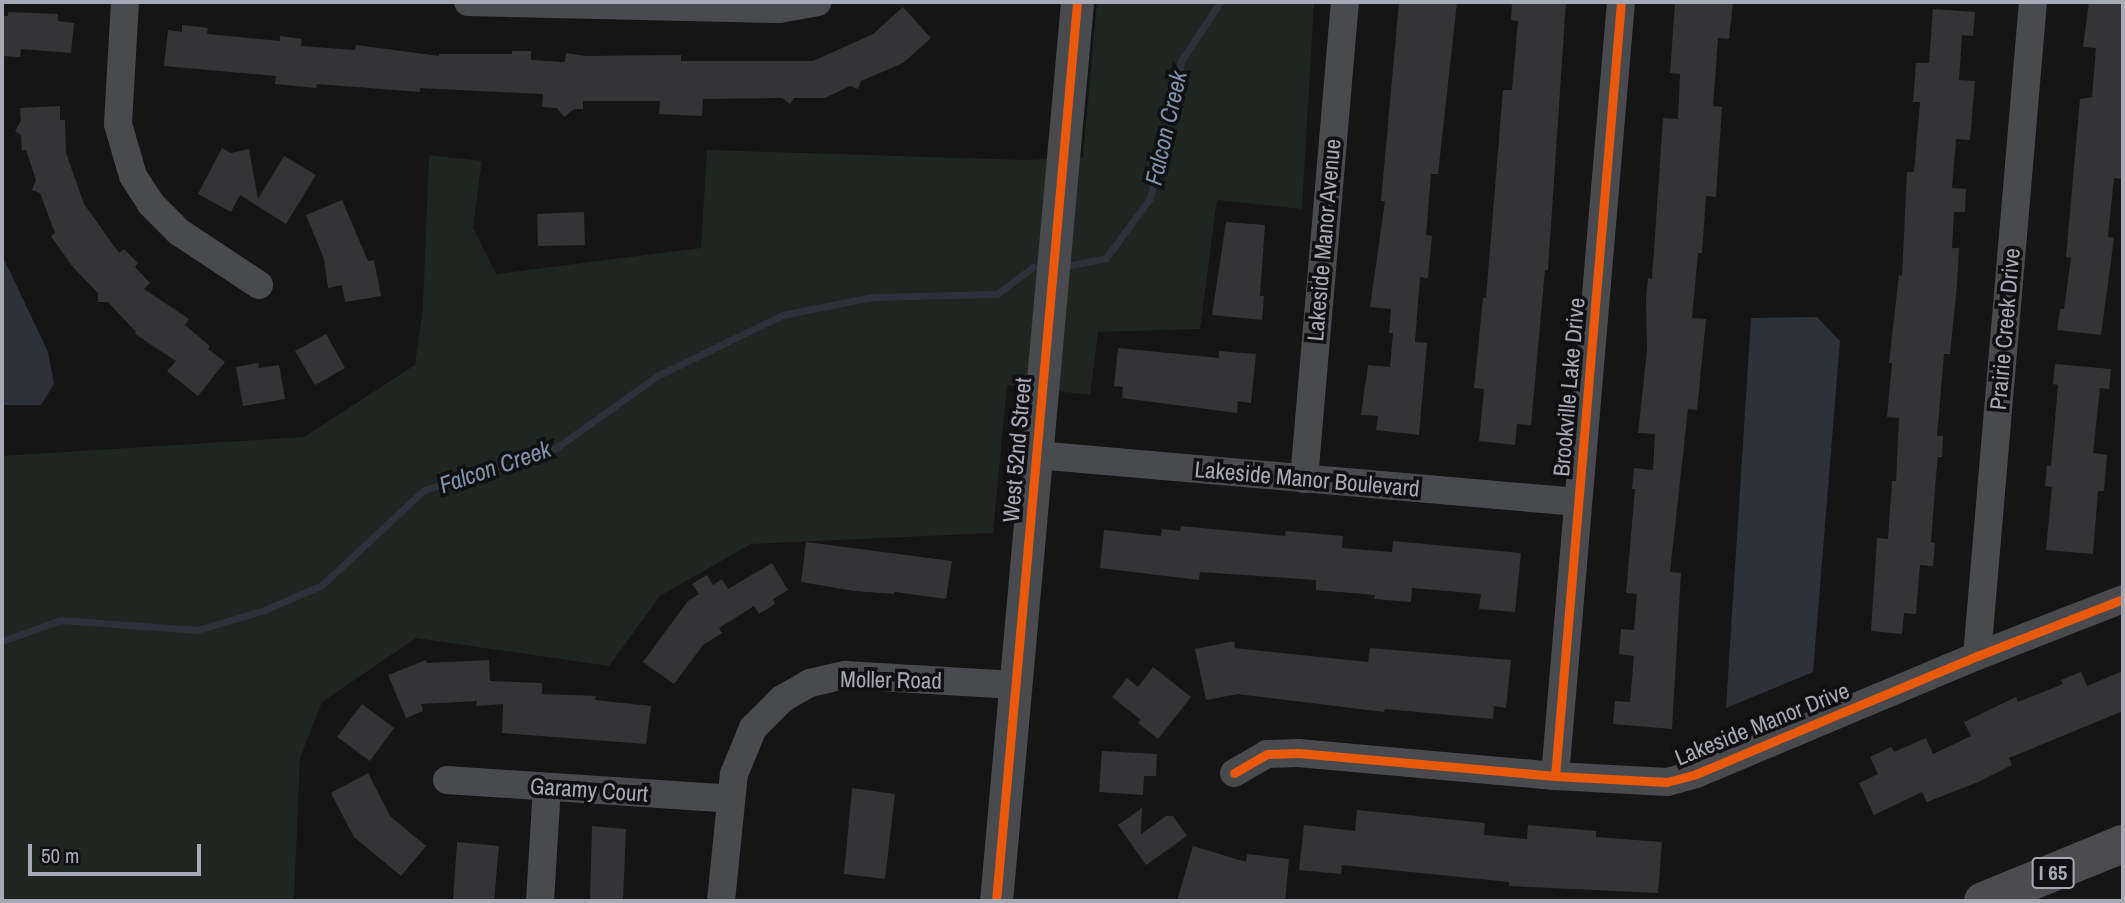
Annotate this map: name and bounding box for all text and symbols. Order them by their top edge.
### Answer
water label: Falcon Creek [1139,68,1193,188]
street label: Lakeside Manor Avenue [1301,137,1347,343]
street label: Prairie Creek Drive [1984,247,2026,411]
street label: Brookville Lake Drive [1547,297,1591,477]
street label: West 52nd Street [997,376,1037,524]
water label: Falcon Creek [435,434,555,500]
street label: Lakeside Manor Boulevard [1194,455,1420,503]
street label: Moller Road [840,665,942,695]
street label: Lakeside Manor Drive [1671,676,1853,772]
street label: Garamy Court [529,772,649,808]
scale bar [32,830,205,874]
text: 50 m [41,841,79,870]
road number: I 65 [2030,856,2076,890]

